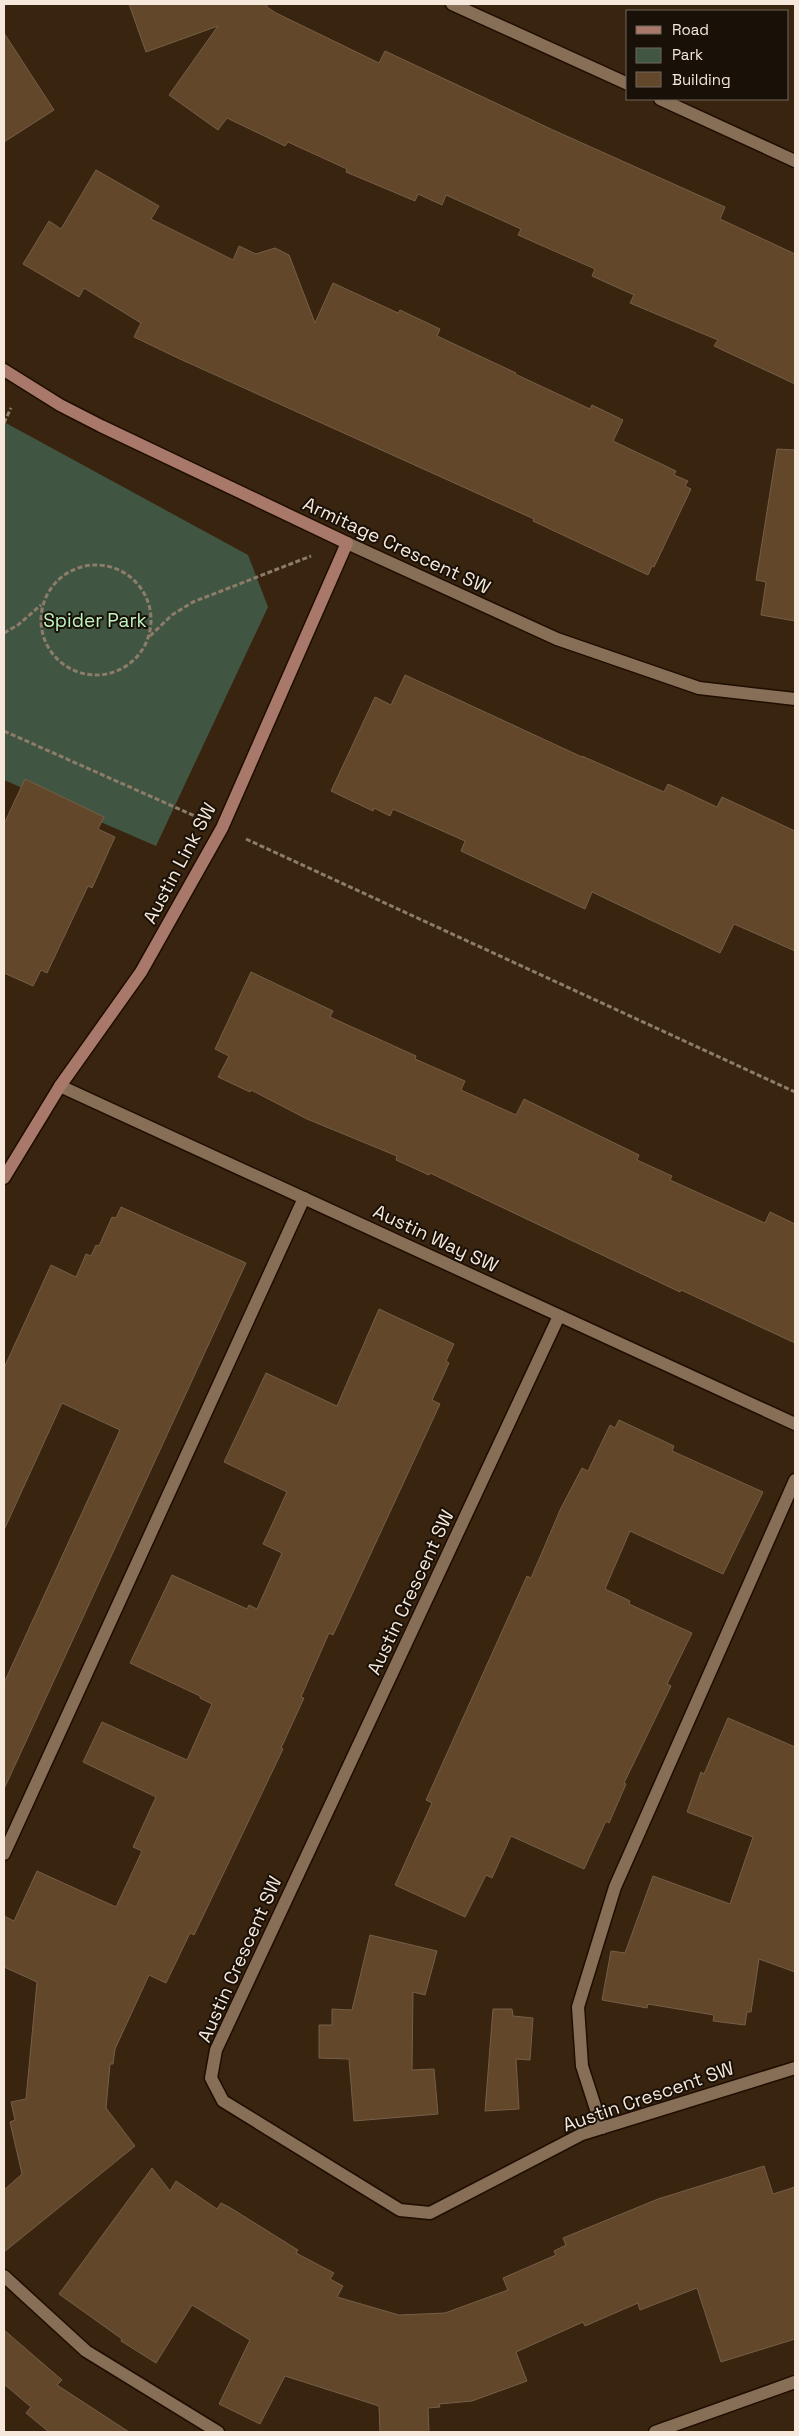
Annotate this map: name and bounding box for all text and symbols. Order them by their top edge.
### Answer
legend [626,10,789,100]
text: Road [672,20,709,39]
text: Park [672,45,703,64]
text: Building [672,70,731,89]
street label: Armitage Crescent SW [299,491,495,600]
park label: Spider Park [43,608,147,633]
street label: Austin Link SW [137,798,222,928]
street label: Austin Way SW [369,1199,502,1278]
street label: Austin Crescent SW [361,1506,460,1679]
street label: Austin Crescent SW [192,1872,287,2046]
street label: Austin Crescent SW [559,2055,737,2138]

